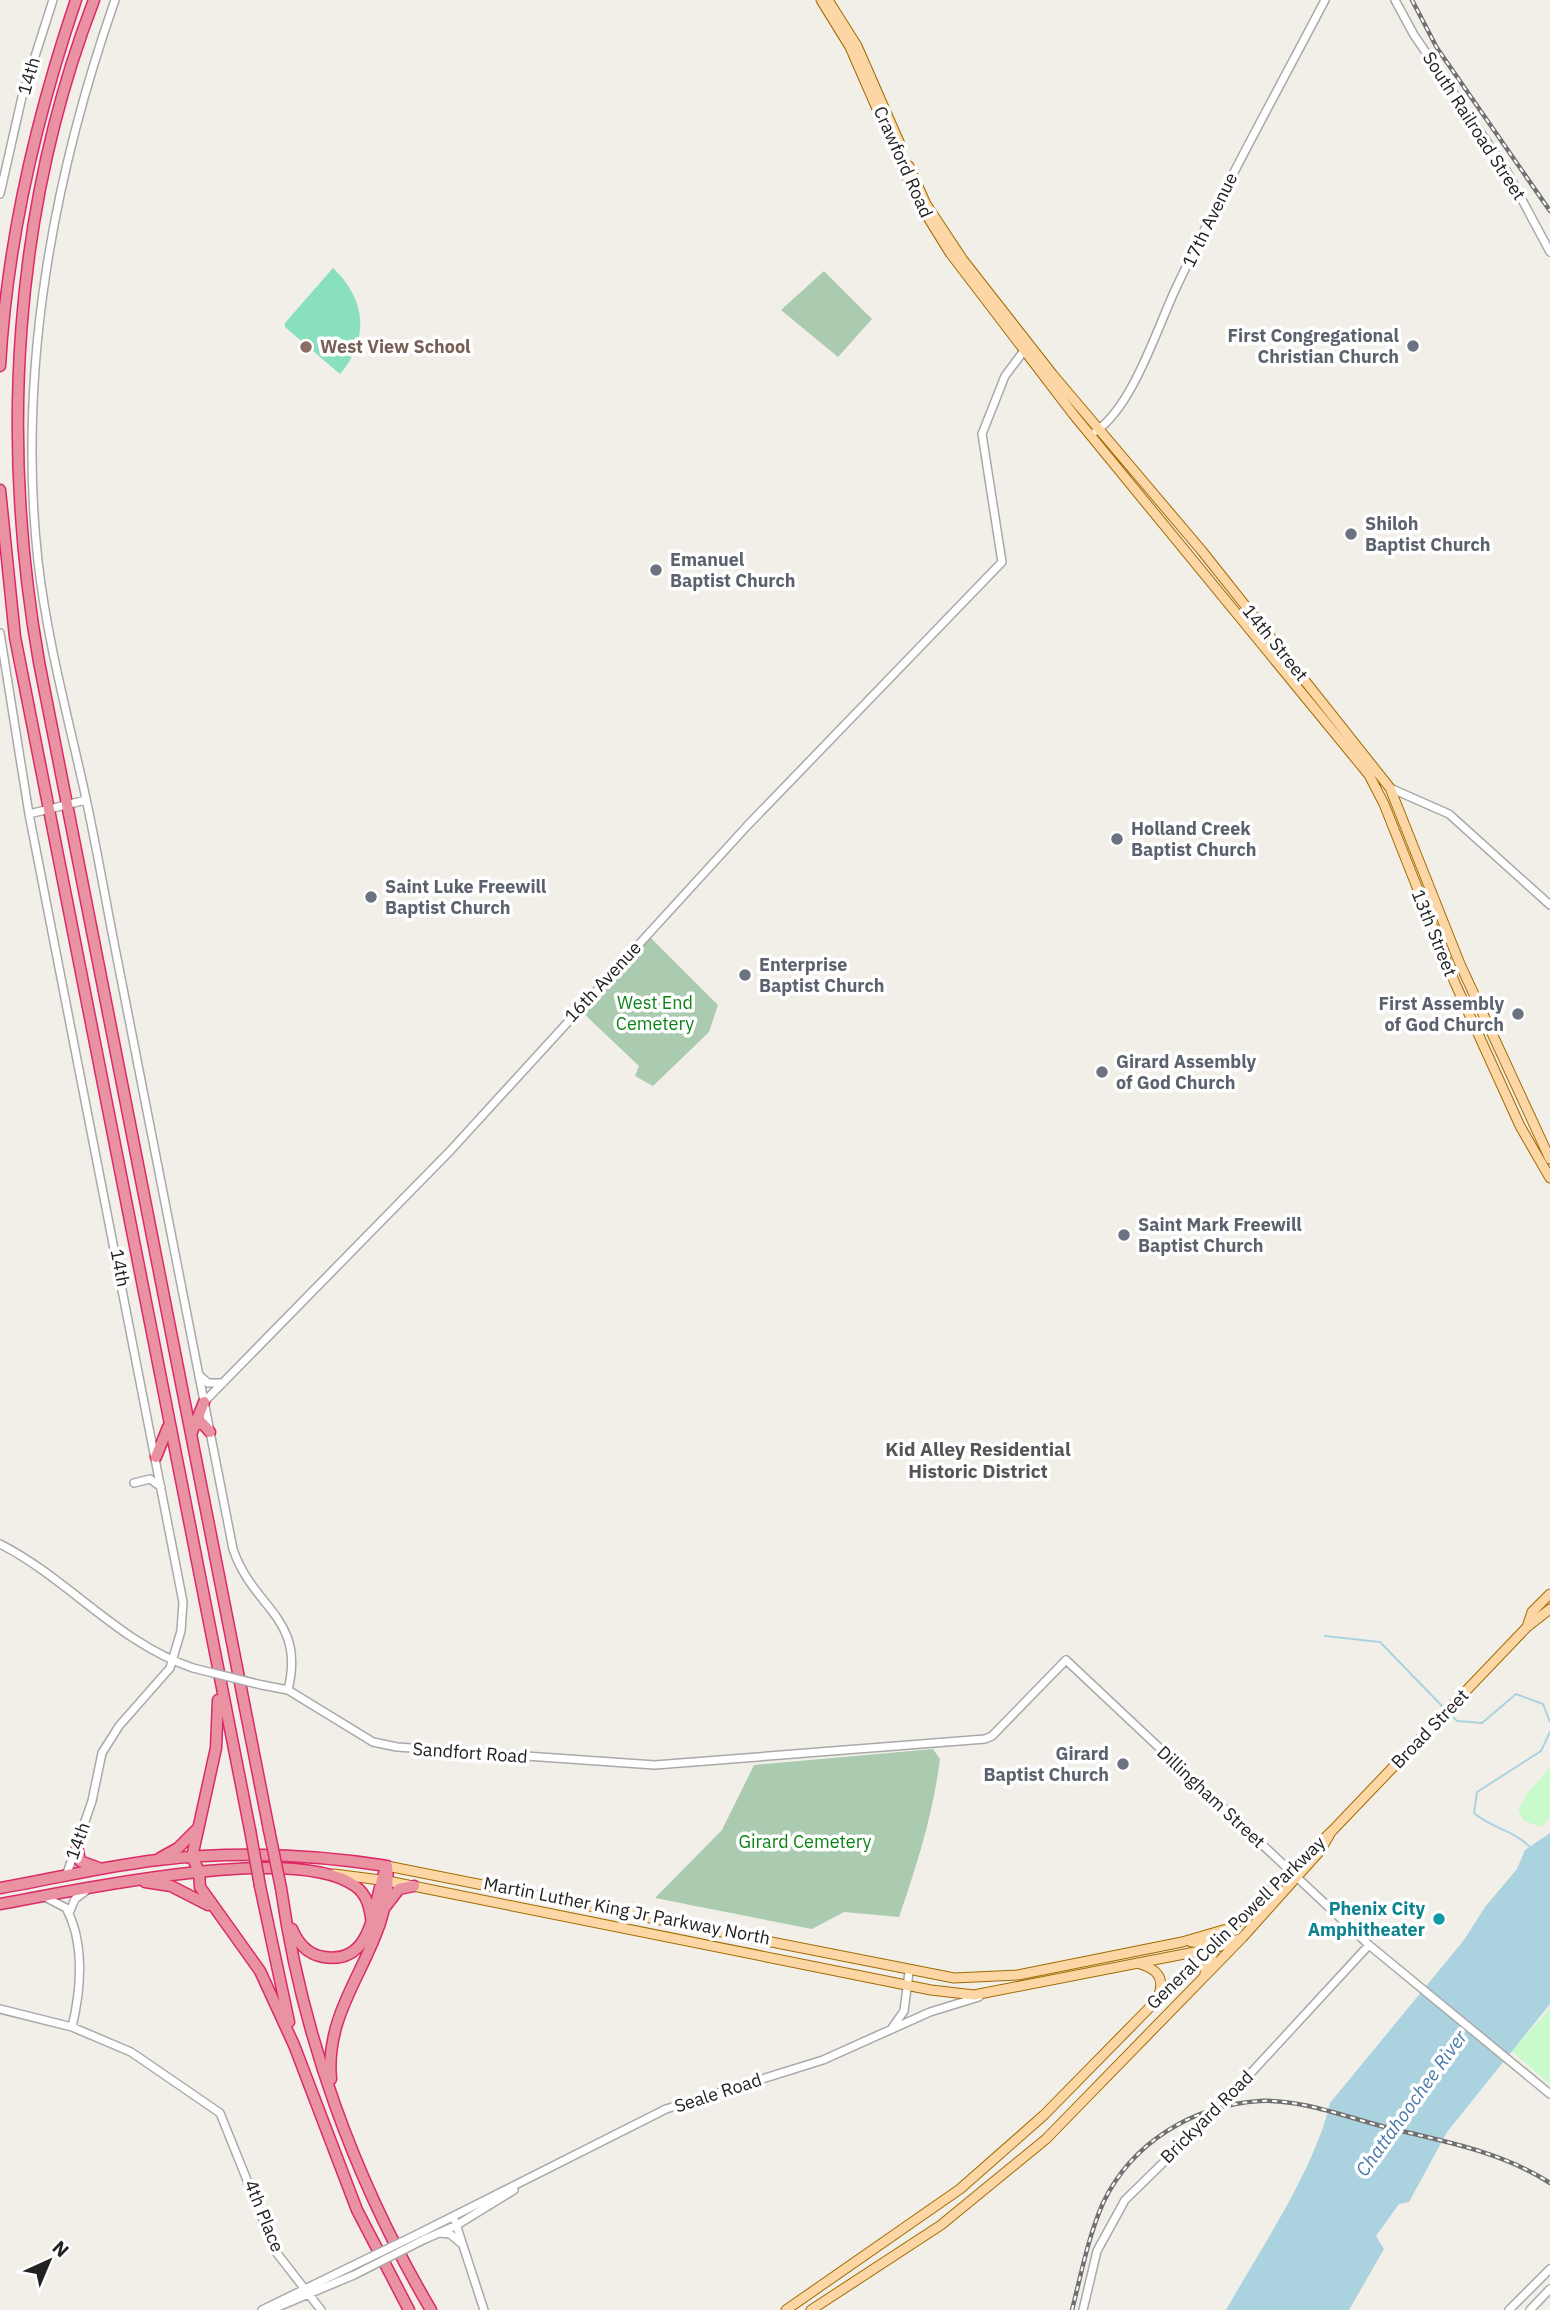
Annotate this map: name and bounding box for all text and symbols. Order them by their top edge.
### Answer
street label: South Railroad Street [1418,47,1531,204]
street label: 14th [12,54,45,97]
street label: Crawford Road [869,103,938,221]
street label: 17th Avenue [1177,169,1242,271]
place label: First Congregational Christian Church [1227,324,1400,368]
place label: West View School [320,335,471,358]
marker: First Congregational Christian Church [1405,338,1421,354]
marker: West View School [298,339,314,355]
place label: Shiloh Baptist Church [1365,512,1491,556]
marker: Shiloh Baptist Church [1343,526,1359,542]
place label: Emanuel Baptist Church [670,548,796,592]
marker: Emanuel Baptist Church [648,562,664,578]
street label: 14th Street [1238,600,1313,686]
place label: Holland Creek Baptist Church [1131,817,1257,861]
marker: Holland Creek Baptist Church [1109,831,1125,847]
place label: Saint Luke Freewill Baptist Church [385,875,547,919]
street label: 13th Street [1407,886,1462,980]
marker: Saint Luke Freewill Baptist Church [363,889,379,905]
street label: 16th Avenue [559,936,646,1027]
place label: Enterprise Baptist Church [759,953,885,997]
marker: Enterprise Baptist Church [737,967,753,983]
park label: West End Cemetery [616,991,694,1035]
place label: First Assembly of God Church [1379,992,1504,1036]
marker: First Assembly of God Church [1510,1006,1526,1022]
place label: Girard Assembly of God Church [1116,1050,1257,1094]
marker: Girard Assembly of God Church [1094,1064,1110,1080]
place label: Saint Mark Freewill Baptist Church [1138,1213,1302,1257]
marker: Saint Mark Freewill Baptist Church [1116,1227,1132,1243]
street label: 14th [106,1247,135,1289]
district label: Kid Alley Residential Historic District [885,1437,1071,1483]
street label: Broad Street [1386,1684,1473,1773]
street label: Sandfort Road [412,1737,528,1768]
street label: Dillingham Street [1152,1741,1270,1853]
place label: Girard Baptist Church [983,1742,1109,1786]
marker: Girard Baptist Church [1115,1756,1131,1772]
street label: 14th [60,1819,95,1863]
park label: Girard Cemetery [739,1830,871,1853]
street label: General Colin Powell Parkway [1141,1831,1330,2014]
street label: Martin Luther King Jr Parkway North [482,1871,772,1950]
place label: Phenix City Amphitheater [1308,1897,1425,1941]
marker: Phenix City Amphitheater [1431,1911,1447,1927]
water label: Chattahoochee River [1350,2025,1473,2181]
street label: Brickyard Road [1155,2065,1258,2168]
street label: Seale Road [671,2068,764,2117]
street label: 4th Place [240,2176,289,2255]
north arrow [14,2226,84,2296]
text: N [48,2235,74,2262]

